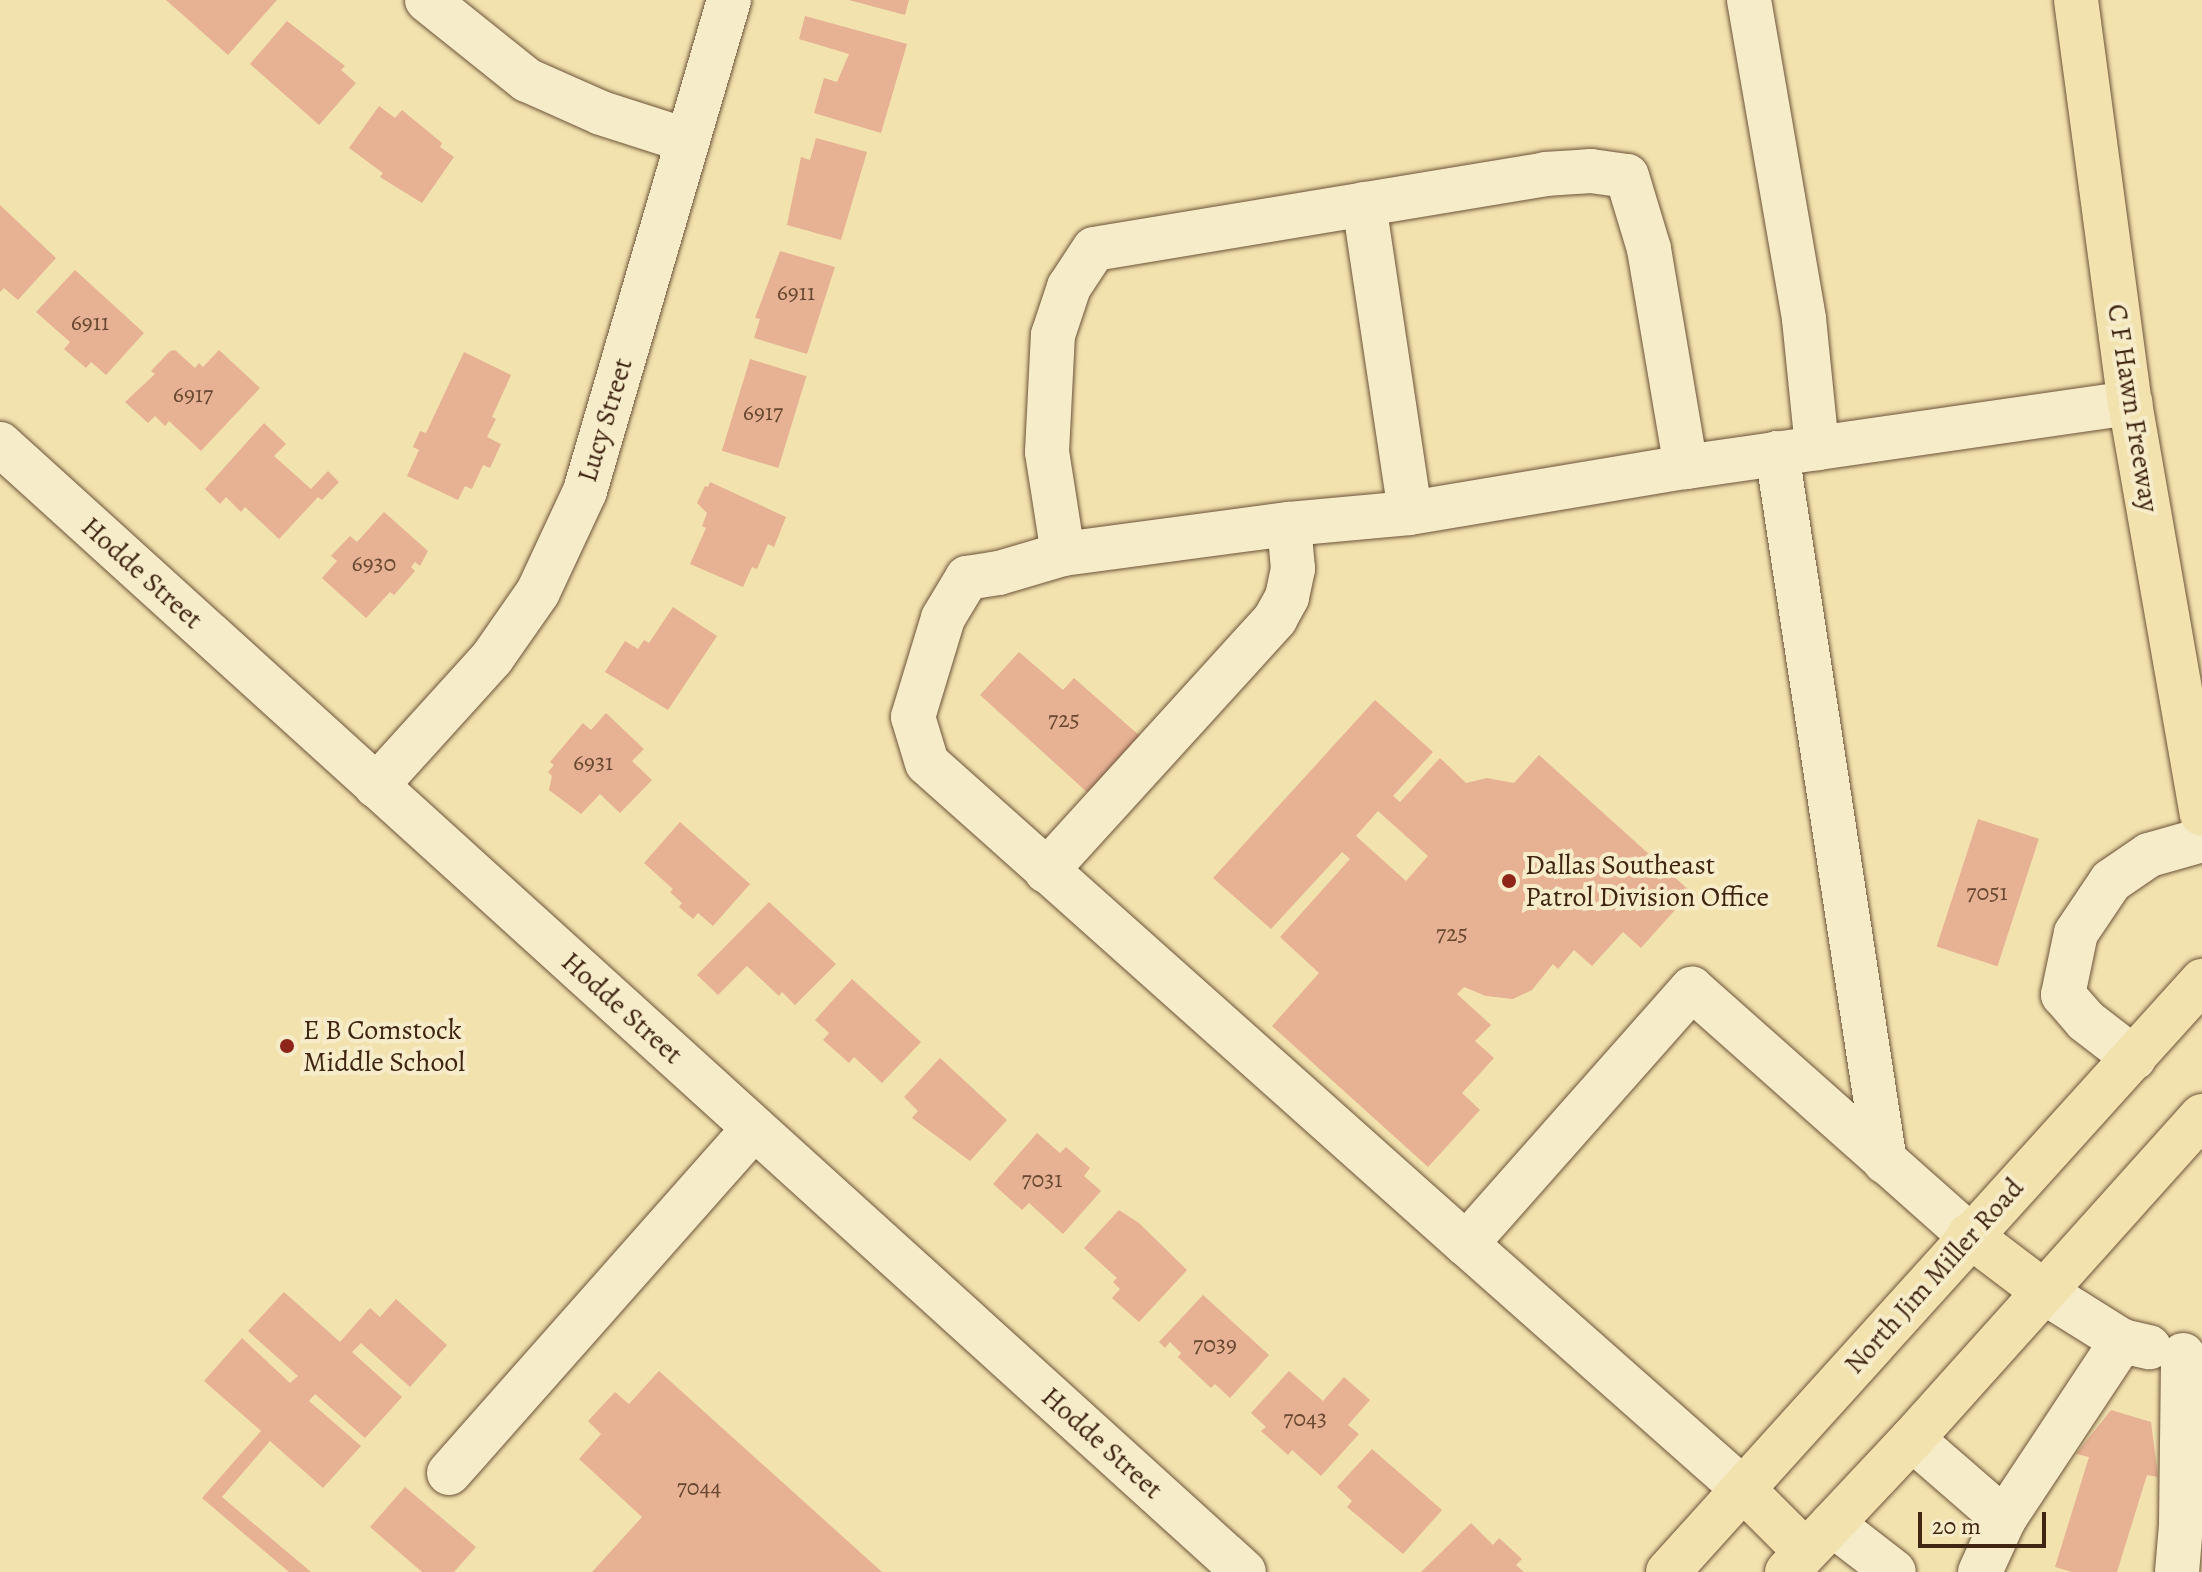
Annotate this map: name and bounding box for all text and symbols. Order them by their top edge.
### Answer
house number: 6911 [777,279,815,307]
street label: C F Hawn Freeway [2100,302,2166,514]
house number: 6911 [71,309,109,337]
street label: Lucy Street [570,354,640,486]
house number: 6917 [173,381,213,409]
house number: 6917 [743,399,783,427]
street label: Hodde Street [74,510,210,636]
house number: 6930 [352,550,396,578]
house number: 725 [1048,706,1080,734]
house number: 6931 [573,749,613,777]
place label: Dallas Southeast Patrol Division Office [1525,848,1769,914]
marker: Dallas Southeast Patrol Division Office [1500,872,1518,890]
house number: 7051 [1966,879,2008,907]
house number: 725 [1436,920,1468,948]
street label: Hodde Street [554,945,690,1071]
place label: E B Comstock Middle School [303,1013,465,1079]
marker: E B Comstock Middle School [278,1037,296,1055]
house number: 7031 [1021,1166,1063,1194]
street label: North Jim Miller Road [1837,1171,2031,1381]
house number: 7039 [1193,1331,1237,1359]
street label: Hodde Street [1034,1380,1170,1506]
house number: 7043 [1283,1405,1327,1433]
house number: 7044 [677,1474,721,1502]
scale bar [1922,1496,2050,1546]
text: 20 m [1932,1510,1981,1542]

